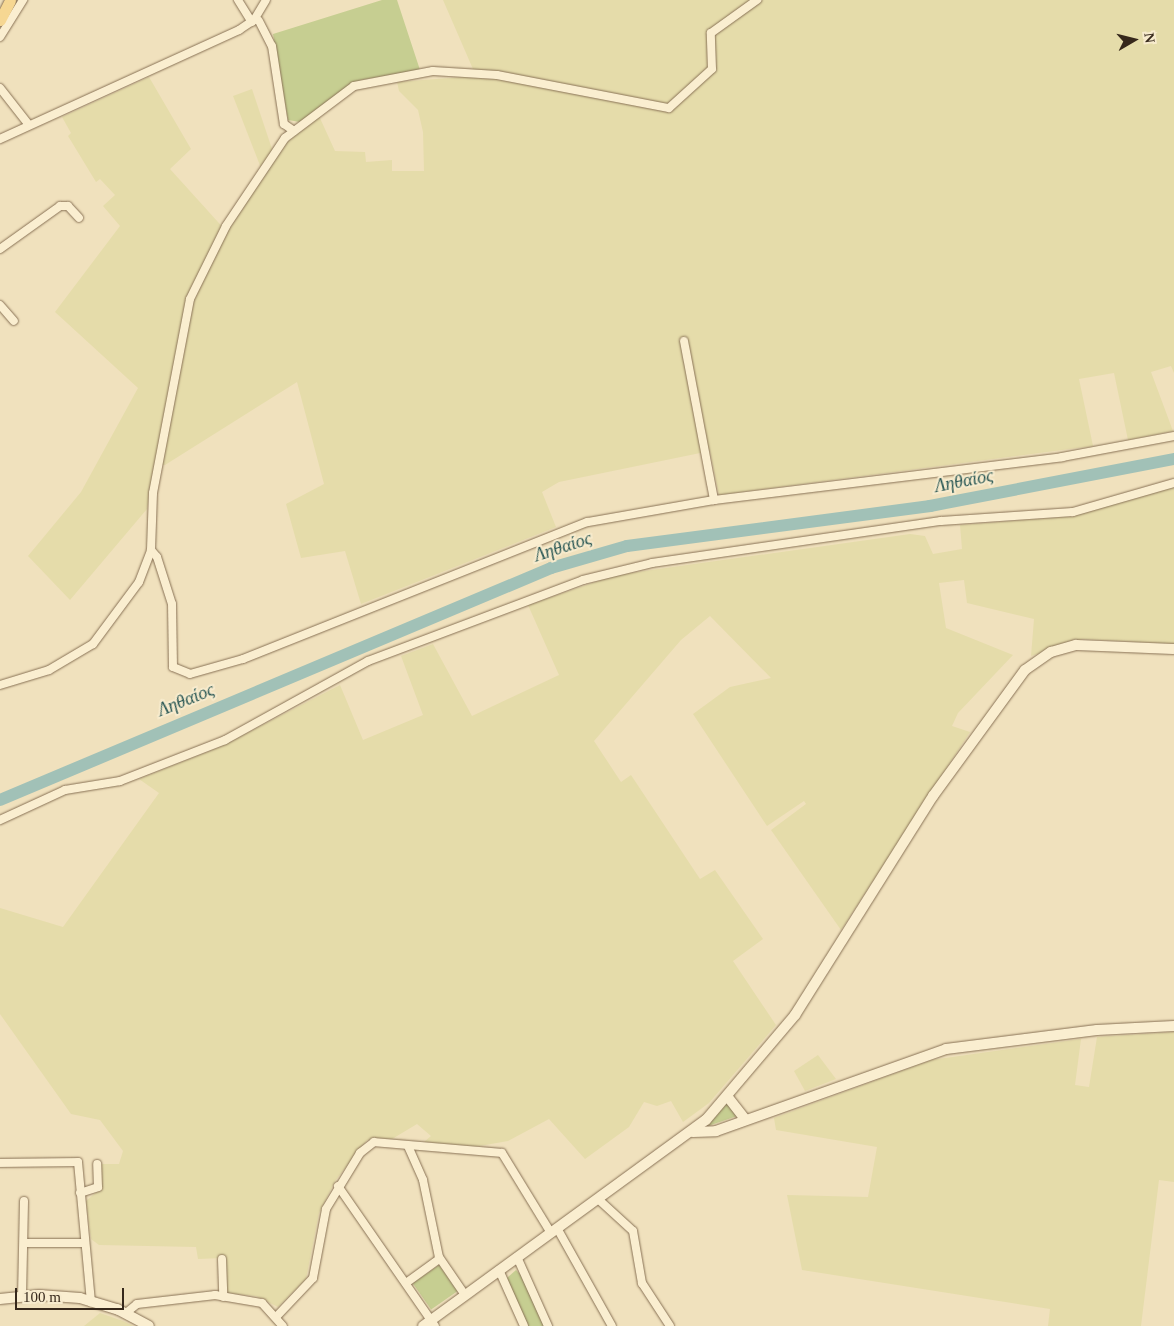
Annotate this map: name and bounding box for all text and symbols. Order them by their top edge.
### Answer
north arrow [1109,15,1159,65]
text: N [1141,32,1157,44]
water label: Ληθαίος [933,465,995,497]
water label: Ληθαίος [531,528,595,566]
water label: Ληθαίος [154,679,218,721]
scale bar [18,1278,126,1310]
text: 100 m [23,1289,61,1305]

